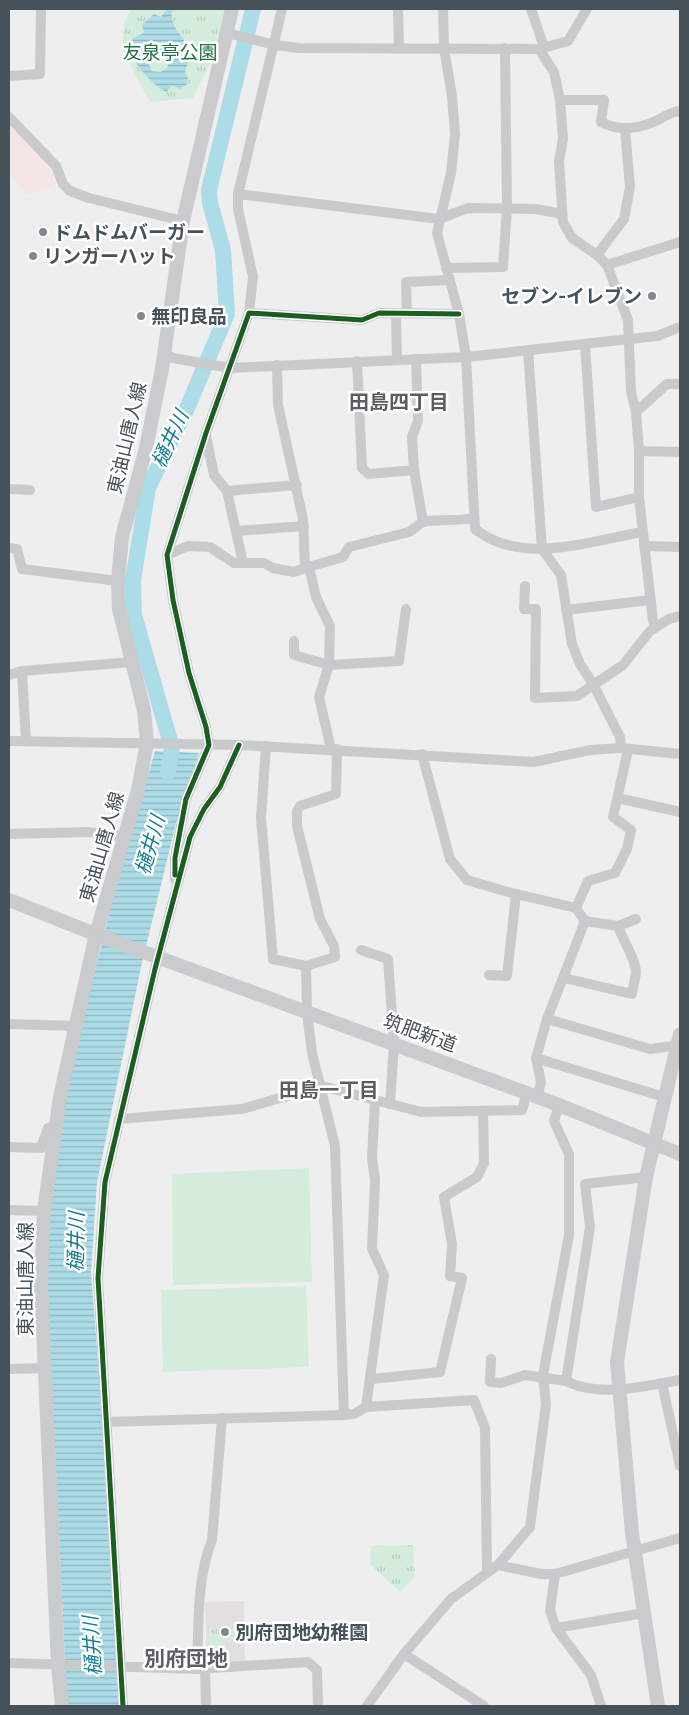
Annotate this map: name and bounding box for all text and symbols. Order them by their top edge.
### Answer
park label: 友泉亭公園 [122,41,218,64]
place label: ドムドムバーガー [53,221,205,244]
marker: ドムドムバーガー [37,226,49,238]
place label: リンガーハット [43,245,176,268]
marker: リンガーハット [27,250,39,262]
place label: セブン-イレブン [501,285,642,308]
marker: セブン-イレブン [646,290,658,302]
place label: 無印良品 [151,305,227,328]
marker: 無印良品 [135,310,147,322]
street label: 東油山唐人線 [103,380,151,496]
district label: 田島四丁目 [349,390,449,414]
water label: 樋井川 [146,405,194,471]
street label: 東油山唐人線 [75,789,129,905]
water label: 樋井川 [130,811,170,877]
street label: 筑肥新道 [380,1009,460,1057]
district label: 田島一丁目 [279,1078,379,1102]
water label: 樋井川 [63,1210,89,1272]
street label: 東油山唐人線 [14,1222,37,1336]
water label: 樋井川 [78,1613,106,1677]
place label: 別府団地幼稚園 [235,1621,368,1644]
marker: 別府団地幼稚園 [219,1626,231,1638]
district label: 別府団地 [144,1646,228,1671]

